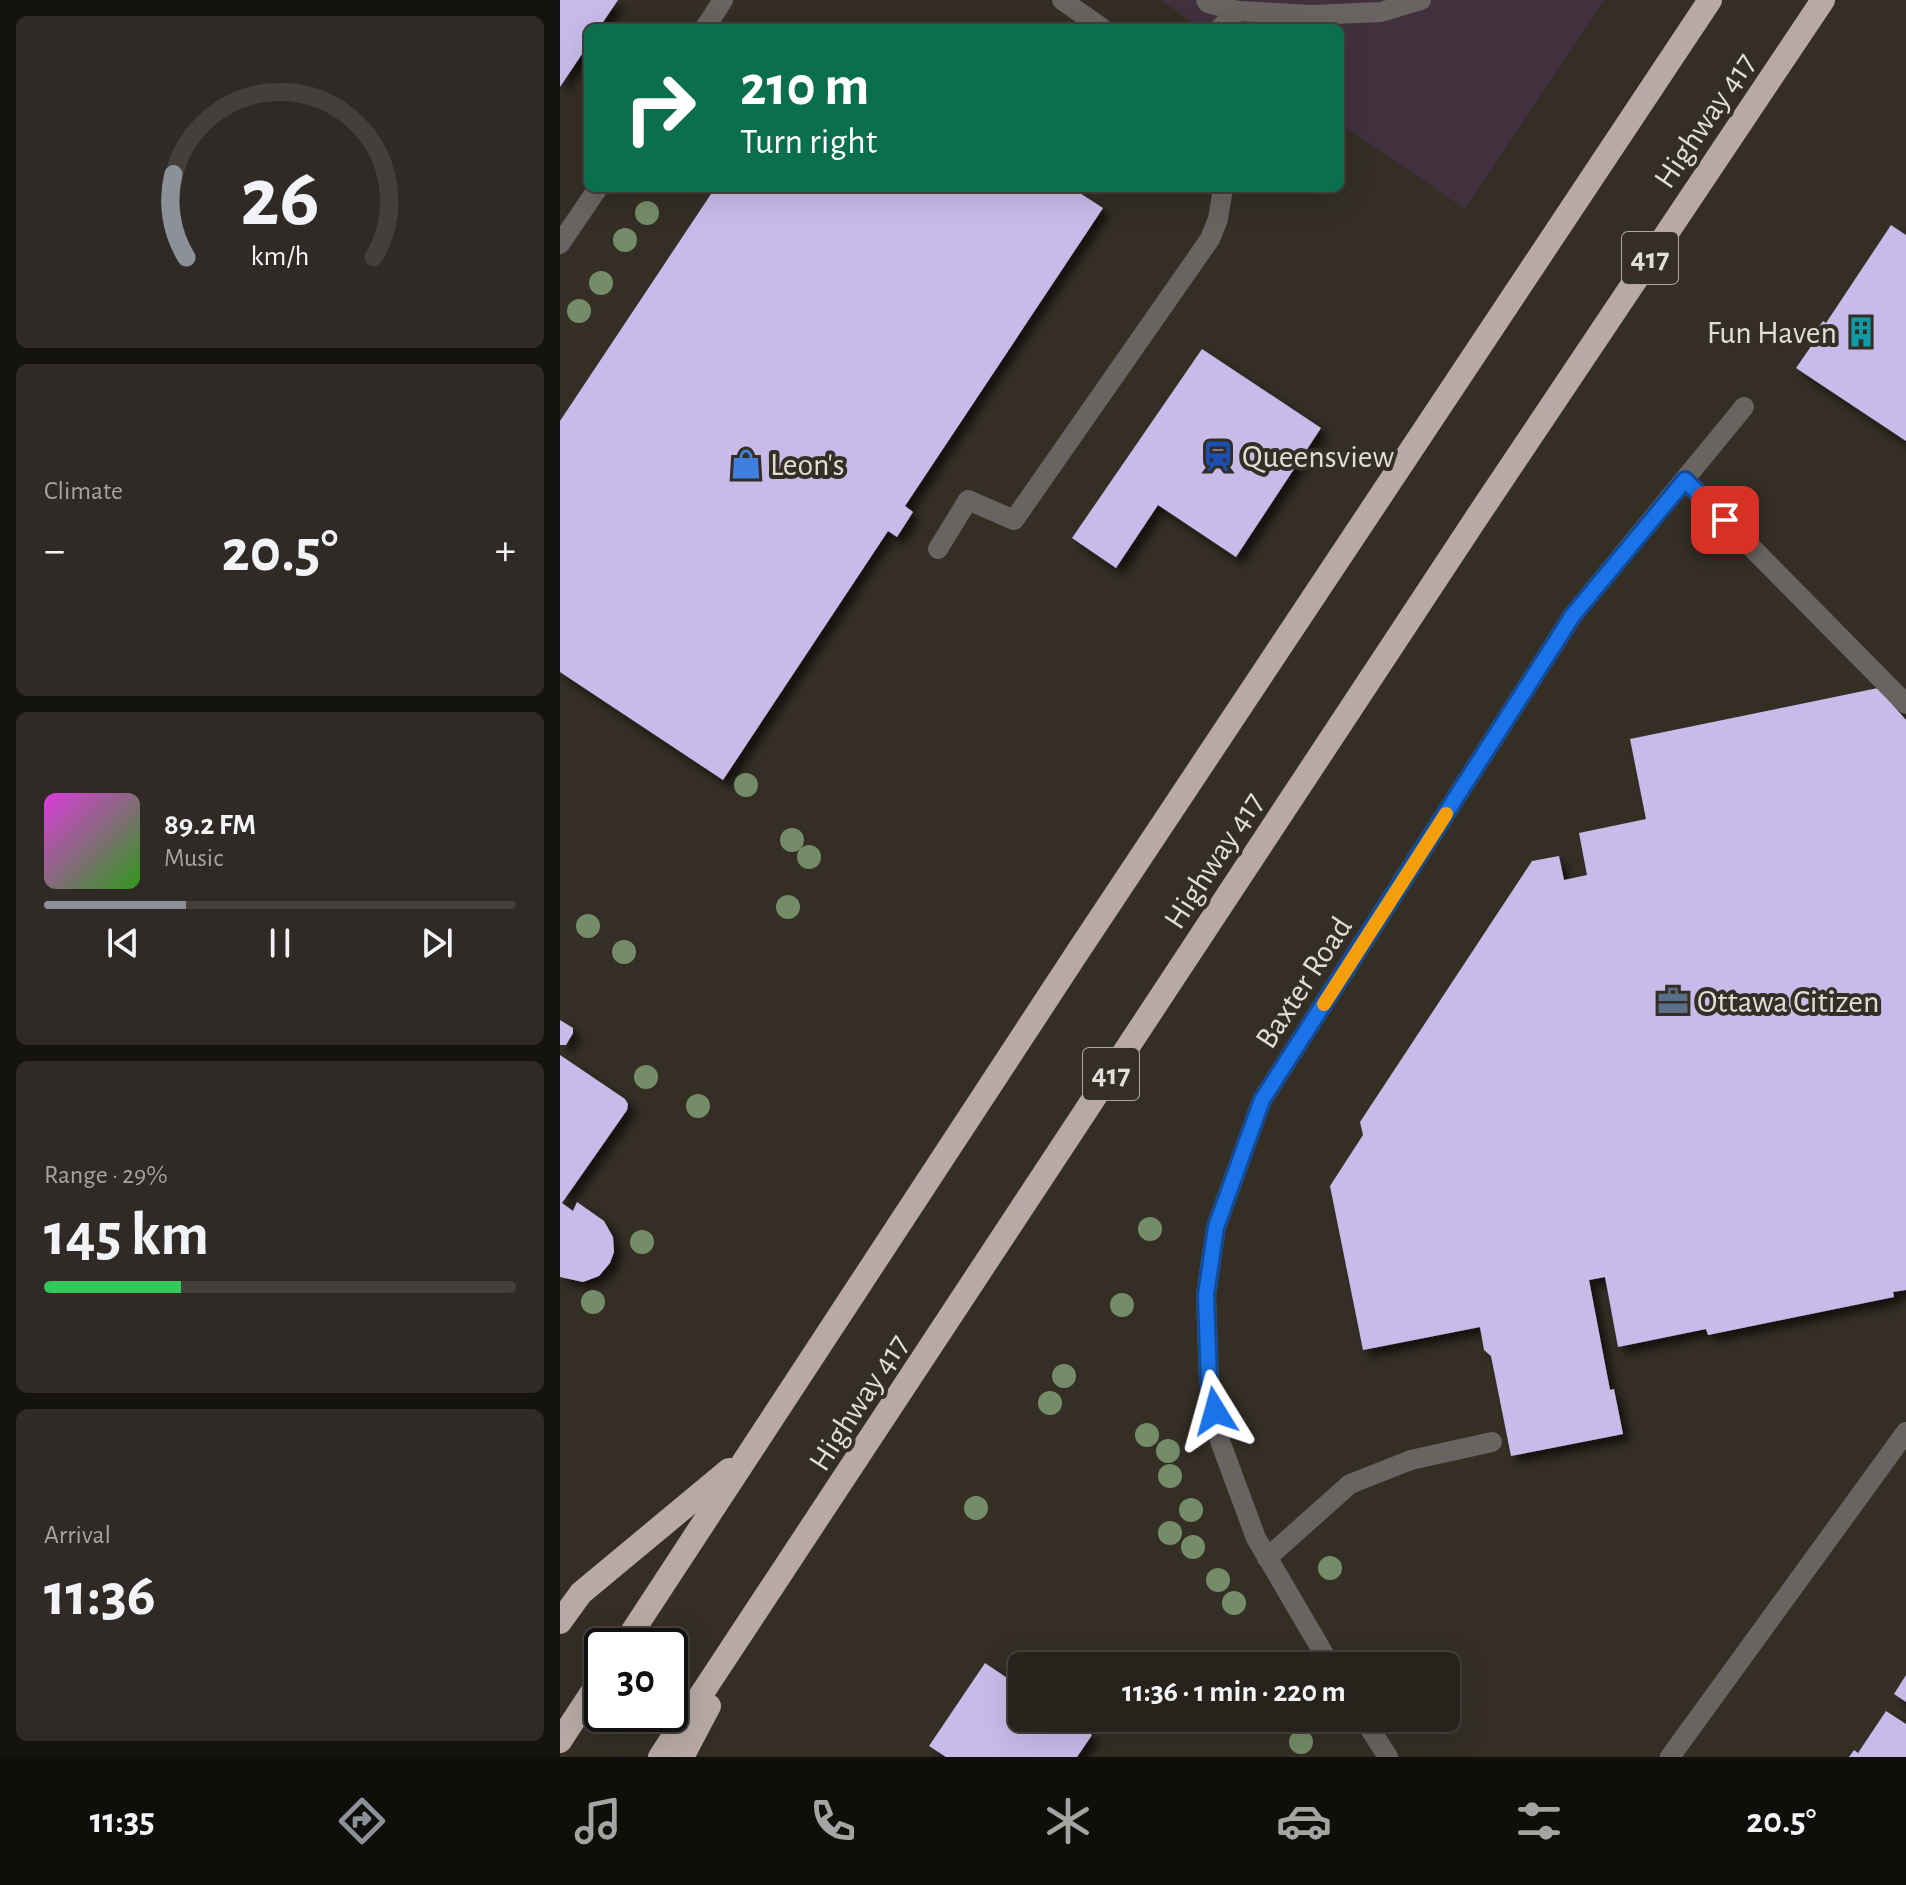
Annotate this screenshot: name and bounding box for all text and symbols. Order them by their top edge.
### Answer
street label: Highway 417 [1648,47,1762,194]
icon: right [608,56,712,160]
text: 210 m [740,59,869,115]
text: Turn right [740,124,877,160]
text: 26 [240,157,320,241]
road number: 417 [1622,232,1678,284]
text: km/h [251,242,309,271]
building icon: Fun Haven [1844,315,1878,349]
place label: Fun Haven [1707,317,1837,349]
station icon: Queensview [1201,439,1235,473]
place label: Queensview [1242,441,1395,473]
shop icon: Leon's [729,447,763,481]
place label: Leon's [770,449,845,481]
text: Climate [44,478,123,504]
pin [1691,486,1759,554]
icon: arrive [1703,498,1747,542]
text: 20.5° [222,522,338,582]
text: − [44,529,65,573]
text: + [495,529,516,573]
street label: Highway 417 [1158,787,1270,934]
text: 89.2 FM [164,810,256,840]
text: Music [164,845,223,871]
street label: Baxter Road [1250,911,1358,1054]
icon: previous [101,921,145,965]
icon: pause [258,921,302,965]
icon: next [415,921,459,965]
office icon: Ottawa Citizen [1656,984,1690,1018]
place label: Ottawa Citizen [1697,986,1880,1018]
road number: 417 [1083,1048,1139,1100]
text: Range · 29% [44,1162,168,1188]
text: 145 km [44,1206,209,1266]
street label: Highway 417 [803,1329,915,1476]
position arrow [1173,1369,1257,1453]
text: Arrival [44,1522,111,1548]
text: 11:36 [44,1566,156,1626]
speed limit sign: 30 [584,1628,688,1732]
text: 11:36 · 1 min · 220 m [1122,1677,1346,1707]
icon: directions [334,1793,390,1849]
icon: music [570,1793,626,1849]
icon: phone [805,1793,861,1849]
icon: climate [1040,1793,1096,1849]
icon: car [1276,1793,1332,1849]
icon: filters [1511,1793,1567,1849]
text: 11:35 [90,1803,155,1839]
text: 20.5° [1746,1803,1816,1839]

